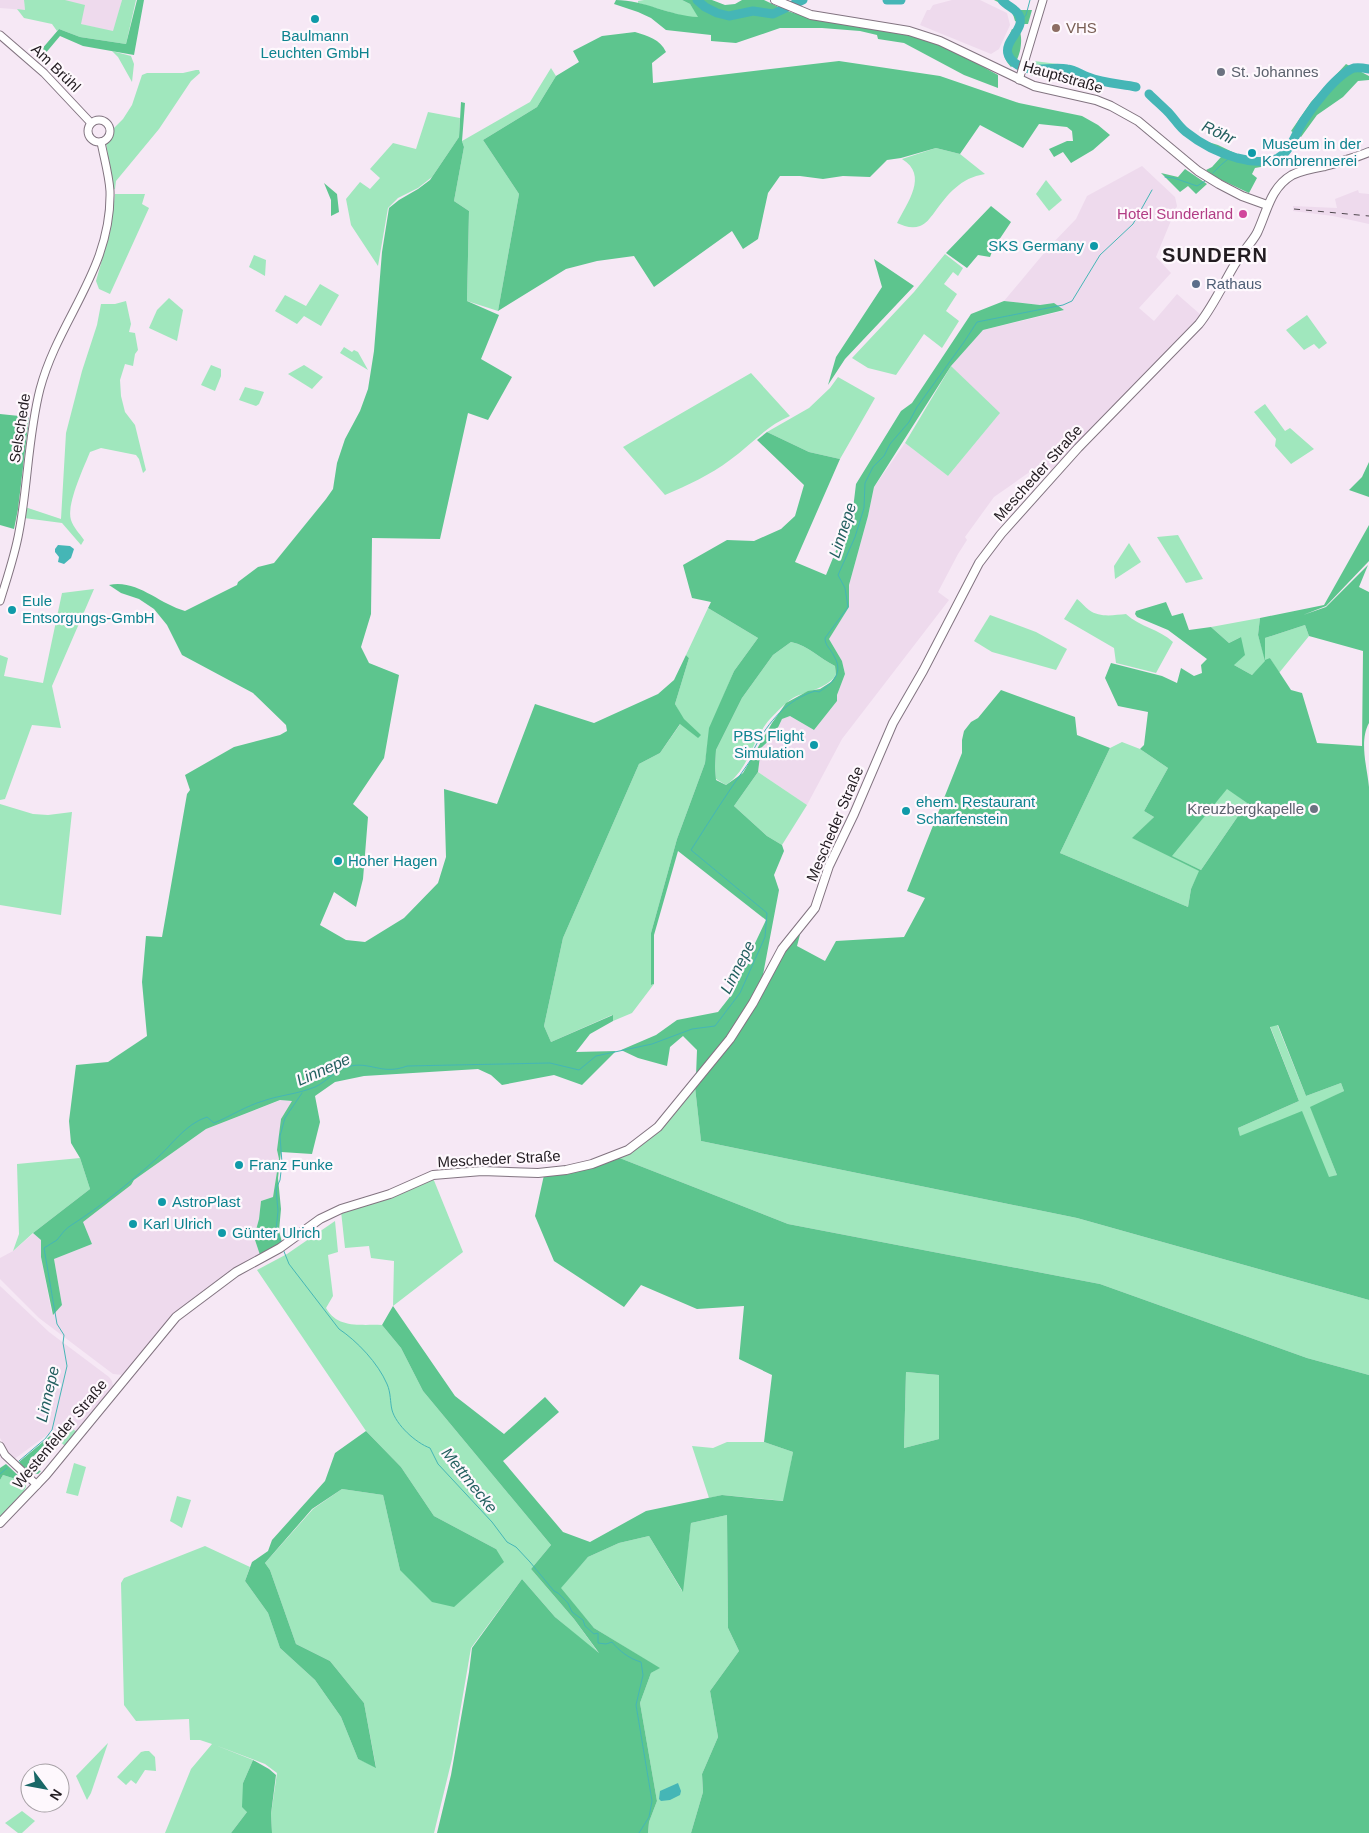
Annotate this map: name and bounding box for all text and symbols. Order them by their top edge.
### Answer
marker: Baulmann Leuchten GmbH [309,13,321,25]
place label: VHS [1066,19,1097,36]
marker: VHS [1050,22,1062,34]
place label: Baulmann Leuchten GmbH [260,27,370,61]
street label: Am Brühl [28,40,84,95]
street label: Hauptstraße [1021,57,1105,96]
place label: St. Johannes [1231,63,1319,80]
marker: St. Johannes [1215,66,1227,78]
water label: Röhr [1199,117,1239,148]
place label: Museum in der Kornbrennerei [1262,135,1361,169]
marker: Museum in der Kornbrennerei [1246,147,1258,159]
place label: Hotel Sunderland [1117,205,1233,222]
marker: Hotel Sunderland [1237,208,1249,220]
place label: SKS Germany [988,237,1084,254]
marker: SKS Germany [1088,240,1100,252]
district label: SUNDERN [1162,244,1268,266]
place label: Rathaus [1206,275,1262,292]
marker: Rathaus [1190,278,1202,290]
street label: Selschede [6,392,33,464]
street label: Mescheder Straße [990,421,1085,524]
water label: Linnepe [826,500,859,560]
place label: Eule Entsorgungs-GmbH [22,592,155,626]
marker: Eule Entsorgungs-GmbH [6,604,18,616]
place label: PBS Flight Simulation [733,727,805,761]
marker: PBS Flight Simulation [808,739,820,751]
street label: Mescheder Straße [803,764,866,884]
place label: ehem. Restaurant Scharfenstein [916,793,1036,827]
place label: Kreuzbergkapelle [1187,800,1304,817]
marker: Kreuzbergkapelle [1308,803,1320,815]
marker: ehem. Restaurant Scharfenstein [900,805,912,817]
place label: Hoher Hagen [348,852,437,869]
marker: Hoher Hagen [332,855,344,867]
water label: Linnepe [717,938,758,996]
water label: Linnepe [294,1050,353,1089]
street label: Mescheder Straße [437,1147,561,1170]
place label: Franz Funke [249,1156,333,1173]
marker: Franz Funke [233,1159,245,1171]
place label: AstroPlast [172,1193,241,1210]
marker: AstroPlast [156,1196,168,1208]
place label: Karl Ulrich [143,1215,212,1232]
marker: Karl Ulrich [127,1218,139,1230]
place label: Günter Ulrich [232,1224,320,1241]
marker: Günter Ulrich [216,1227,228,1239]
water label: Linnepe [33,1364,62,1424]
street label: Westenfelder Straße [9,1376,110,1492]
water label: Mettmecke [438,1445,501,1516]
north arrow [20,1763,70,1813]
text: N [47,1786,65,1803]

